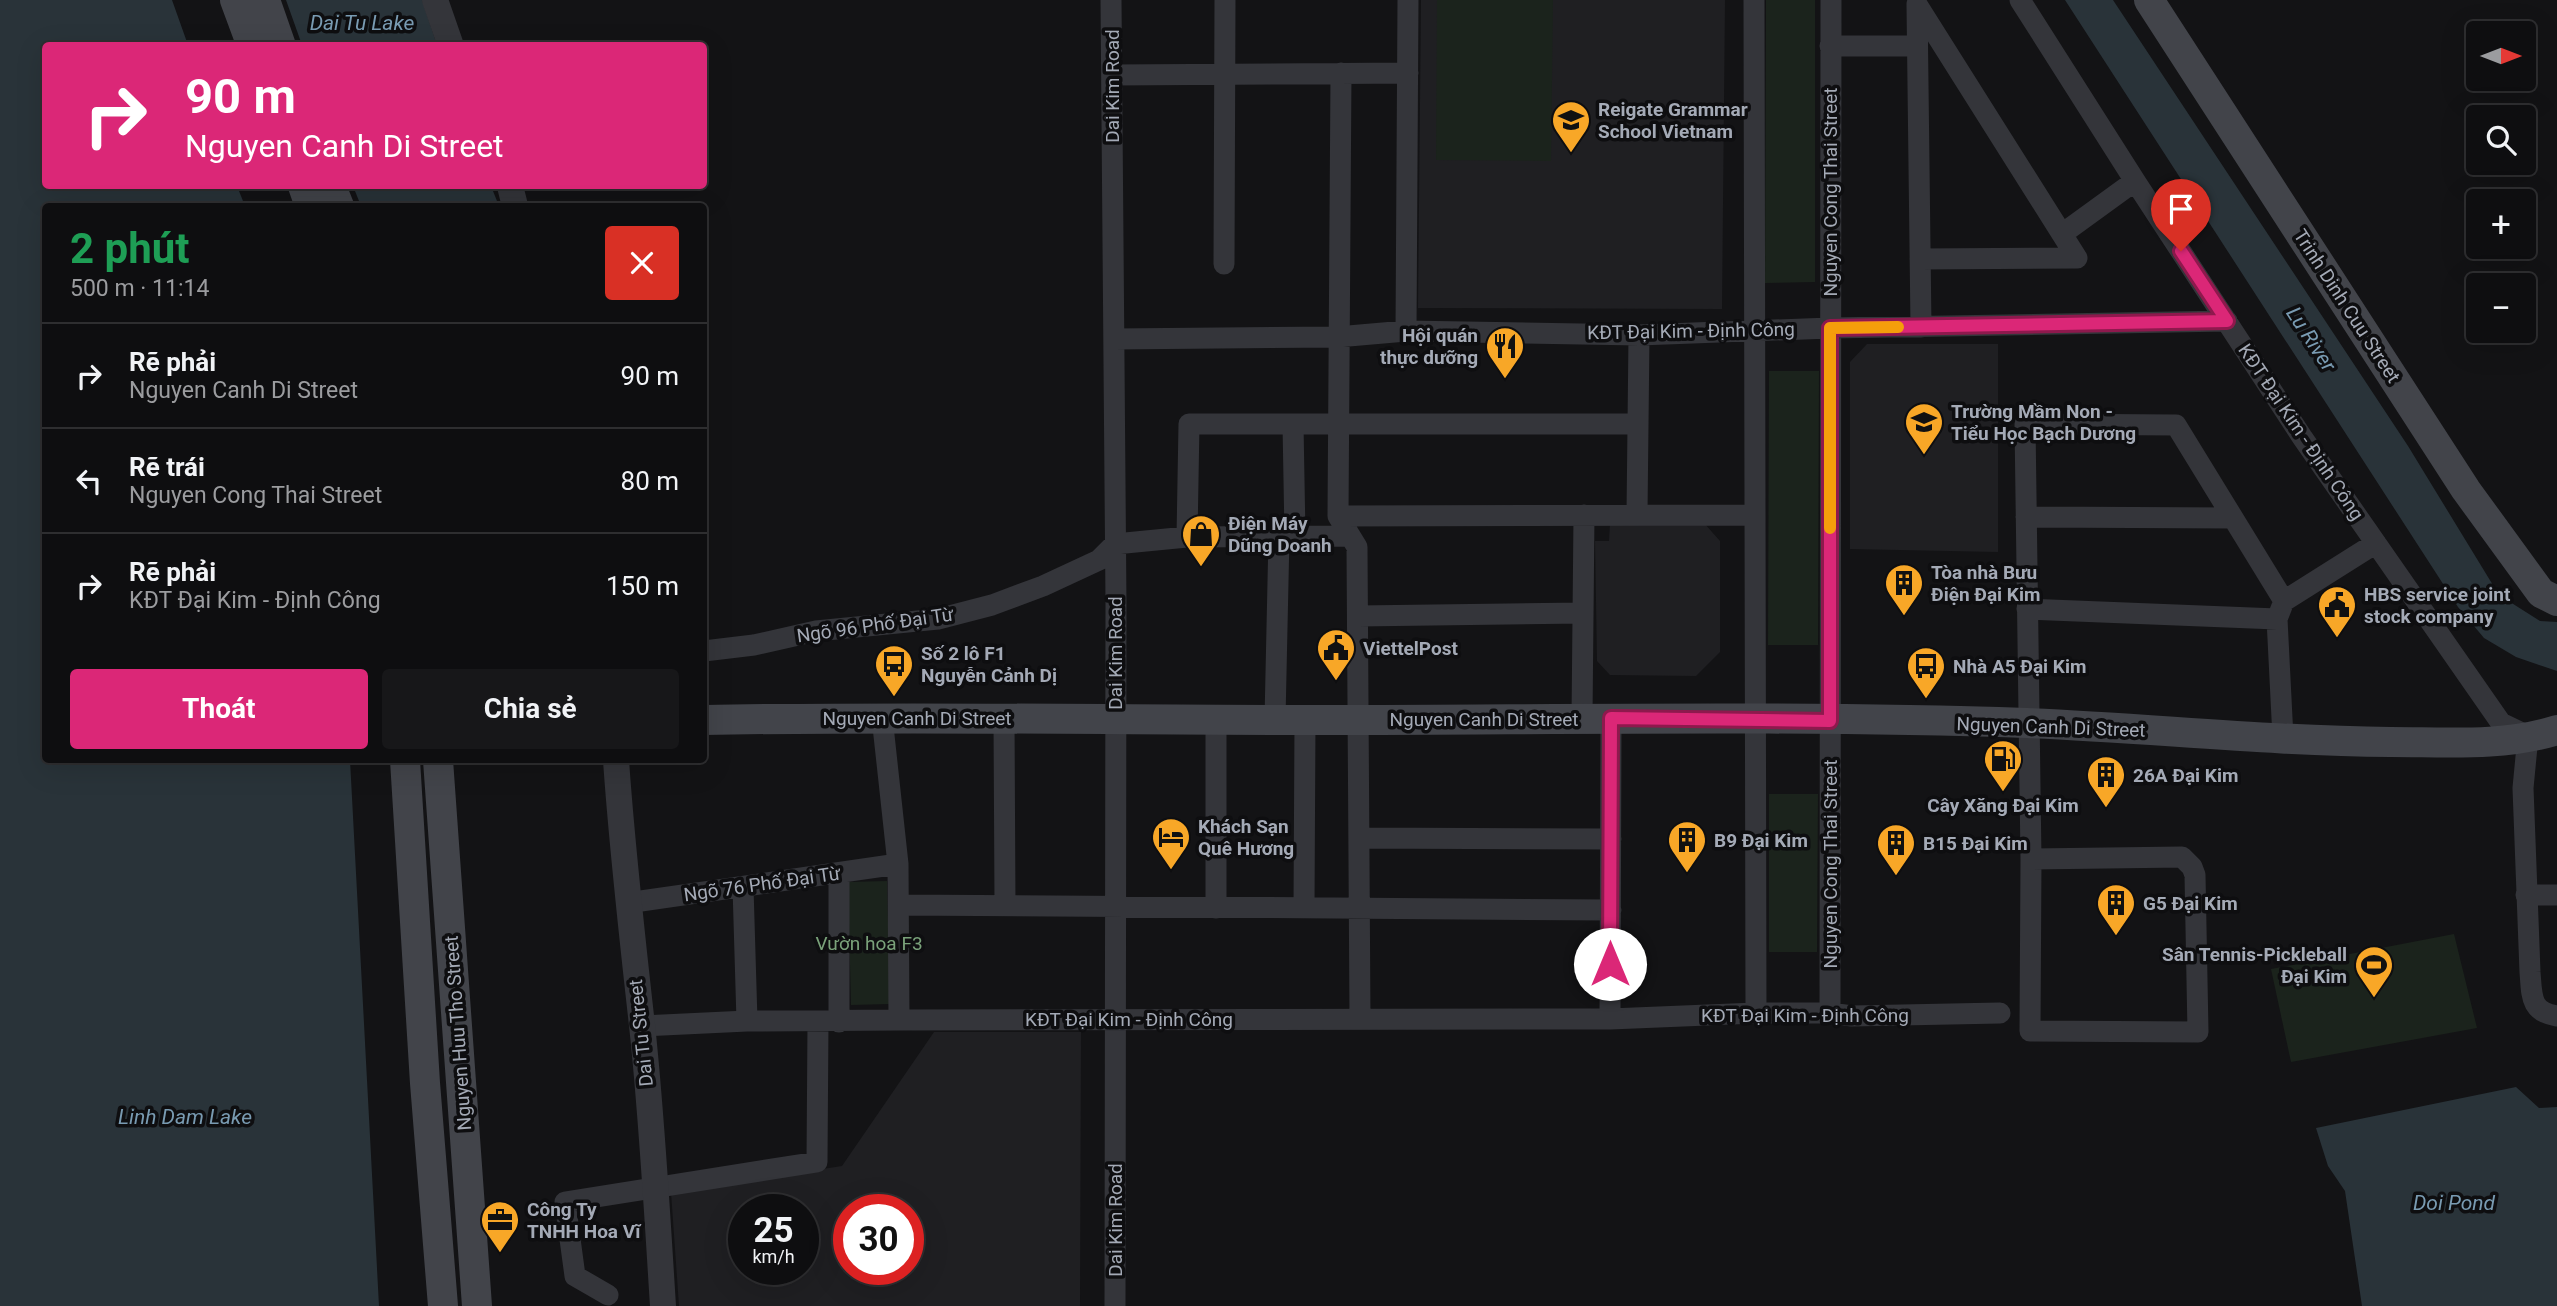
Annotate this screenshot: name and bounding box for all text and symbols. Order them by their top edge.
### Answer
water label: Dai Tu Lake [310,11,415,35]
north arrow [2466,21,2536,91]
map controls [2466,21,2536,343]
street label: Dai Kim Road [1101,29,1124,143]
text: 90 m [185,68,296,125]
icon: right [70,70,161,161]
street label: Nguyen Cong Thai Street [1819,87,1842,297]
place label: Reigate Grammar School Vietnam [1598,98,1748,143]
school or university icon: Reigate Grammar School Vietnam [1550,99,1592,154]
button: search [2466,105,2536,175]
text: Nguyen Canh Di Street [185,127,504,165]
pin [2151,179,2211,251]
button: + [2466,189,2536,259]
icon: arrive [2162,190,2200,228]
text: 2 phút [70,224,189,273]
street label: Trinh Dinh Cuu Street [2289,225,2405,387]
button: close [605,226,679,300]
button: − [2466,273,2536,343]
text: 500 m · 11:14 [70,275,209,302]
water label: Lu River [2281,302,2341,377]
street label: KĐT Đại Kim - Định Công [1587,318,1795,344]
place label: Hội quán thực dưỡng [1380,324,1478,369]
restaurant icon: Hội quán thực dưỡng [1484,325,1526,380]
street label: KĐT Đại Kim - Định Công [2233,339,2369,525]
text: Rẽ phải [129,347,216,377]
icon: right [70,357,108,395]
text: 90 m [621,361,679,391]
text: Nguyen Canh Di Street [129,377,358,404]
place label: Trường Mầm Non - Tiểu Học Bạch Dương [1951,400,2136,445]
school or university icon: Trường Mầm Non - Tiểu Học Bạch Dương [1903,401,1945,456]
text: Rẽ trái [129,452,205,482]
icon: left [70,462,108,500]
text: 80 m [621,466,679,496]
text: Nguyen Cong Thai Street [129,482,382,509]
place label: Điện Máy Dũng Doanh [1228,512,1332,557]
shop icon: Điện Máy Dũng Doanh [1180,513,1222,568]
text: Rẽ phải [129,557,216,587]
place label: Tòa nhà Bưu Điện Đại Kim [1931,561,2040,606]
building icon: Tòa nhà Bưu Điện Đại Kim [1883,562,1925,617]
icon: right [70,567,108,605]
text: 150 m [606,571,679,601]
place label: HBS service joint stock company [2364,583,2511,628]
public building icon: HBS service joint stock company [2316,584,2358,639]
text: KĐT Đại Kim - Định Công [129,587,381,614]
street label: Dai Kim Road [1104,596,1127,710]
street label: Ngõ 96 Phố Đại Từ [795,602,956,647]
public building icon: ViettelPost [1315,627,1357,682]
place label: ViettelPost [1363,637,1458,660]
place label: Số 2 lô F1 Nguyễn Cảnh Dị [921,642,1057,687]
bus stop icon: Số 2 lô F1 Nguyễn Cảnh Dị [873,643,915,698]
bus stop icon: Nhà A5 Đại Kim [1905,645,1947,700]
place label: Nhà A5 Đại Kim [1953,655,2086,678]
button: Thoát [70,669,368,749]
button: Chia sẻ [382,669,679,749]
street label: Nguyen Canh Di Street [822,707,1012,730]
street label: Nguyen Canh Di Street [1389,708,1579,731]
street label: Nguyen Canh Di Street [1956,712,2146,742]
fuel station icon: Cây Xăng Đại Kim [1982,738,2024,793]
building icon: 26A Đại Kim [2085,754,2127,809]
street label: Nguyen Cong Thai Street [1819,759,1842,969]
place label: 26A Đại Kim [2133,764,2238,787]
place label: Cây Xăng Đại Kim [1927,794,2079,817]
place label: Khách Sạn Quê Hương [1198,815,1294,860]
hotel icon: Khách Sạn Quê Hương [1150,816,1192,871]
building icon: B9 Đại Kim [1666,819,1708,874]
building icon: B15 Đại Kim [1875,822,1917,877]
place label: B9 Đại Kim [1714,829,1808,852]
place label: B15 Đại Kim [1923,832,2028,855]
street label: Ngõ 76 Phố Đại Từ [682,861,843,906]
building icon: G5 Đại Kim [2095,882,2137,937]
place label: G5 Đại Kim [2143,892,2238,915]
position arrow [1573,927,1647,1001]
park label: Vườn hoa F3 [815,932,923,955]
street label: Nguyen Huu Tho Street [440,935,476,1131]
place label: Sân Tennis-Pickleball Đại Kim [2162,943,2347,988]
sports icon: Sân Tennis-Pickleball Đại Kim [2353,944,2395,999]
street label: Dai Tu Street [624,978,658,1088]
street label: KĐT Đại Kim - Định Công [1701,1004,1909,1027]
street label: KĐT Đại Kim - Định Công [1025,1008,1233,1031]
water label: Linh Dam Lake [118,1105,252,1129]
street label: Dai Kim Road [1104,1163,1127,1277]
water label: Doi Pond [2413,1191,2496,1215]
speed limit sign: 30 [833,1194,924,1285]
place label: Công Ty TNHH Hoa Vĩ [527,1198,642,1243]
office icon: Công Ty TNHH Hoa Vĩ [479,1199,521,1254]
text: 25 [753,1210,794,1251]
text: km/h [752,1246,795,1267]

